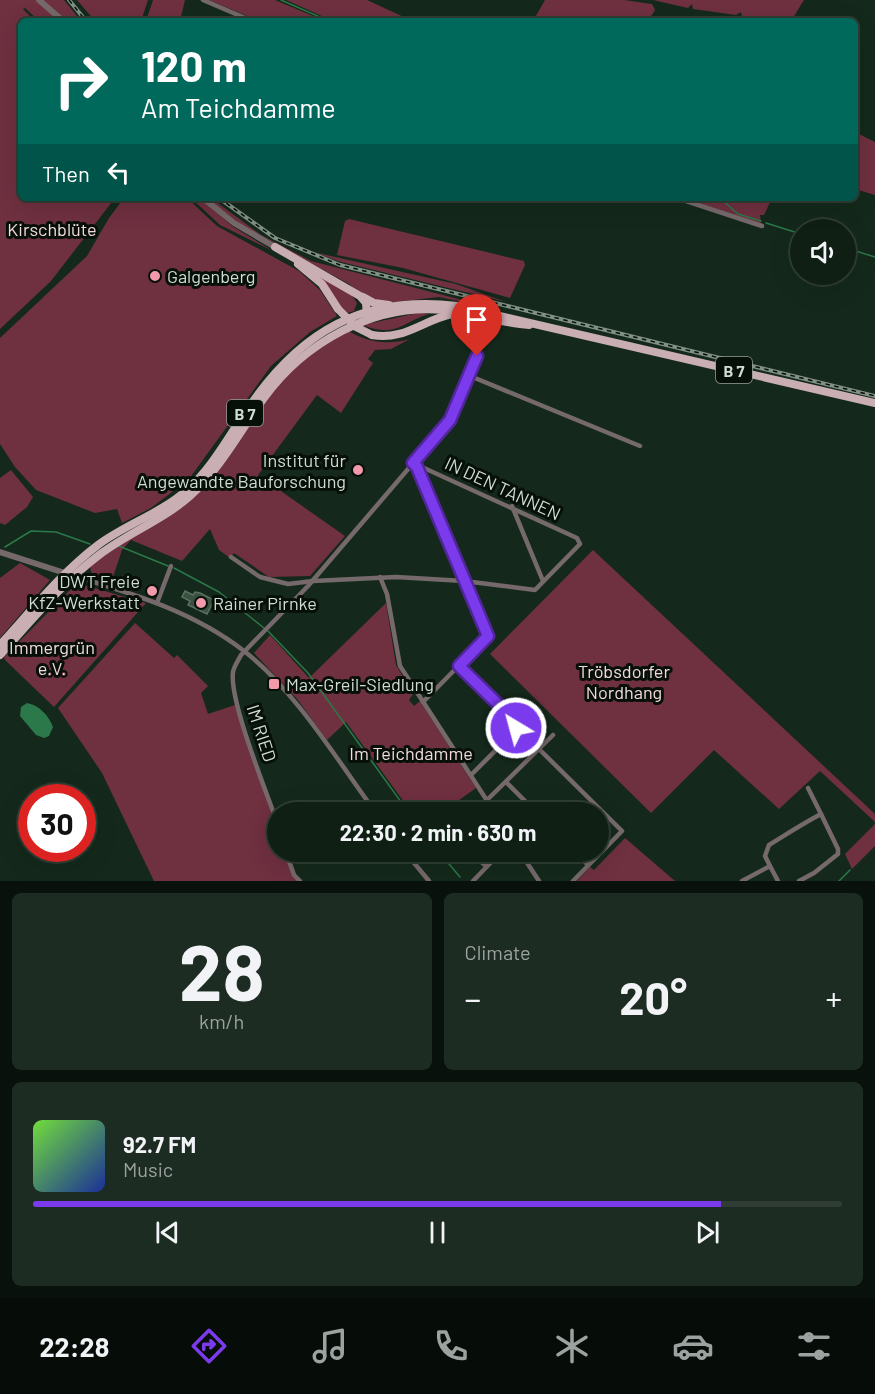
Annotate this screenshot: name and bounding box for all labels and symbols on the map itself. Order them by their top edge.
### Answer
park label: Kirschblüte [7,218,97,240]
place label: Galgenberg [167,265,255,287]
marker: Galgenberg [148,269,162,283]
pin [451,294,502,356]
road number: B 7 [716,357,752,383]
road number: B 7 [227,400,263,426]
place label: Institut für Angewandte Bauforschung [137,449,346,492]
street label: IN DEN TANNEN [442,452,564,524]
marker: Institut für Angewandte Bauforschung [351,463,365,477]
place label: DWT Freie KfZ-Werkstatt [28,570,140,613]
marker: DWT Freie KfZ-Werkstatt [145,584,159,598]
place label: Rainer Pirnke [213,592,317,614]
marker: Rainer Pirnke [194,596,208,610]
park label: Immergrün e.V. [9,636,95,679]
park label: Tröbsdorfer Nordhang [578,660,670,703]
place label: Max-Greil-Siedlung [286,673,434,695]
marker: Max-Greil-Siedlung [267,677,281,691]
position arrow [484,696,548,760]
street label: IM RIED [242,702,282,764]
park label: Im Teichdamme [349,742,473,764]
speed limit sign: 30 [18,784,96,862]

